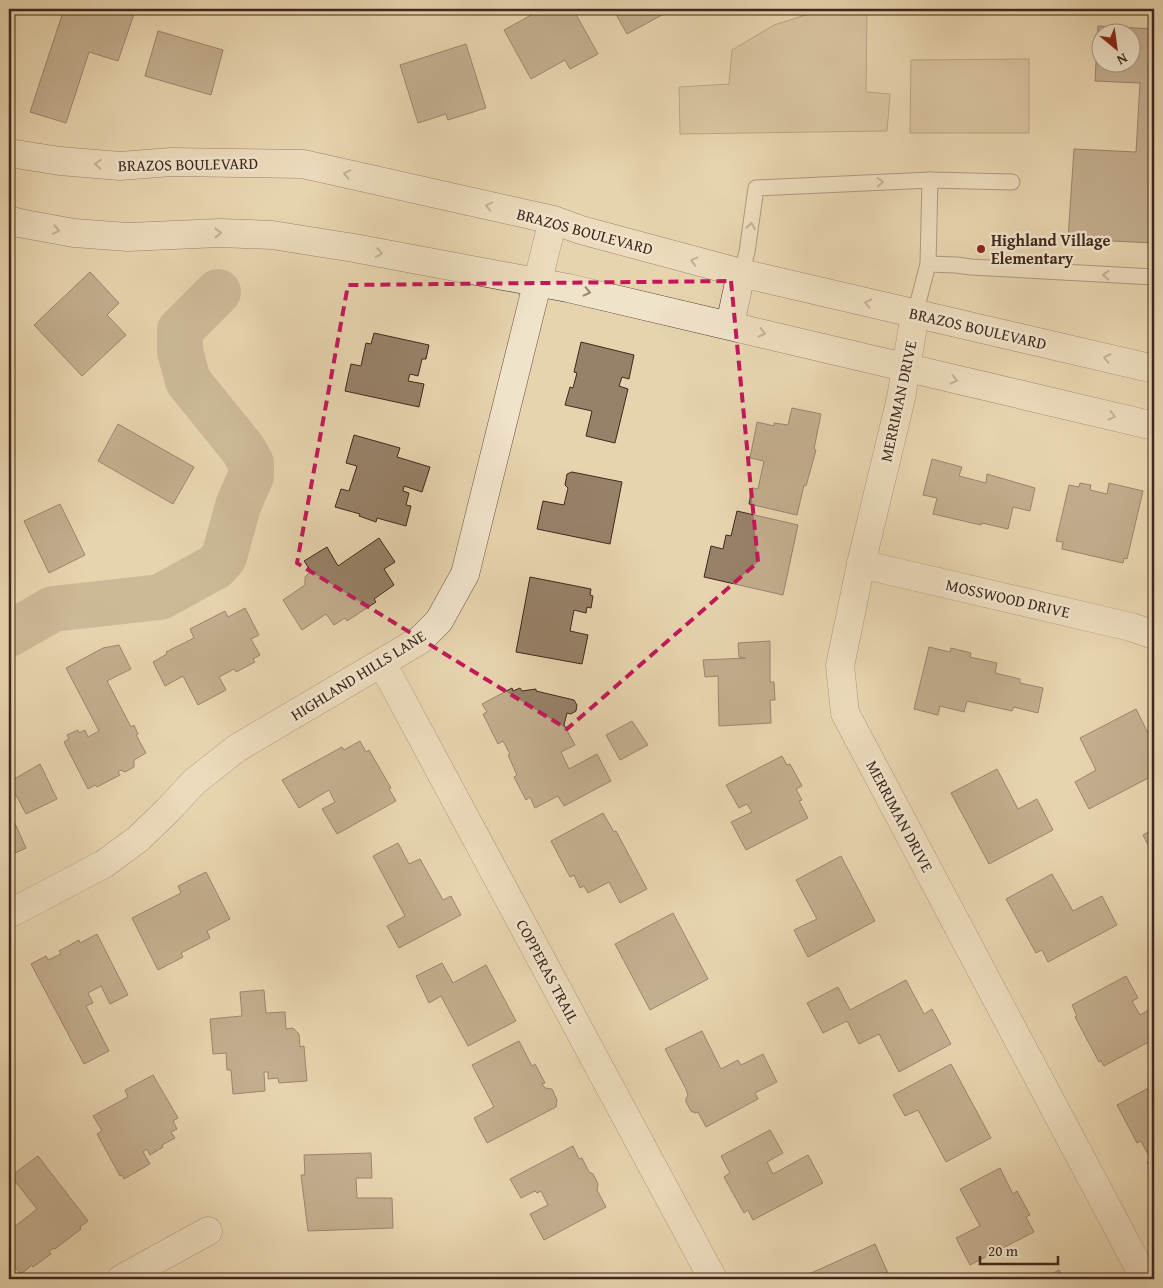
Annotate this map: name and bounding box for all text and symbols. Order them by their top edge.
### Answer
north arrow [1090,22,1140,72]
text: N [1113,48,1131,71]
street label: BRAZOS BOULEVARD [118,151,259,177]
one-way arrow [94,159,102,170]
one-way arrow [342,169,351,180]
one-way arrow [877,177,885,188]
one-way arrow [484,201,493,212]
street label: BRAZOS BOULEVARD [514,201,656,261]
one-way arrow [745,221,755,230]
one-way arrow [52,224,61,234]
one-way arrow [215,228,223,238]
place label: Highland Village Elementary [991,228,1110,270]
marker: Highland Village Elementary [975,243,987,255]
one-way arrow [375,247,384,257]
one-way arrow [690,256,698,266]
one-way arrow [1101,269,1109,280]
one-way arrow [582,287,591,297]
one-way arrow [864,298,873,309]
street label: BRAZOS BOULEVARD [907,301,1049,356]
one-way arrow [758,327,767,338]
street label: MERRIMAN DRIVE [873,338,923,464]
one-way arrow [1102,353,1111,364]
one-way arrow [950,374,958,385]
one-way arrow [1108,410,1117,421]
street label: MOSSWOOD DRIVE [944,572,1072,624]
street label: HIGHLAND HILLS LANE [286,624,430,726]
street label: MERRIMAN DRIVE [860,756,940,876]
street label: COPPERAS TRAIL [511,915,586,1027]
scale bar [980,1233,1058,1265]
text: 20 m [988,1240,1019,1261]

